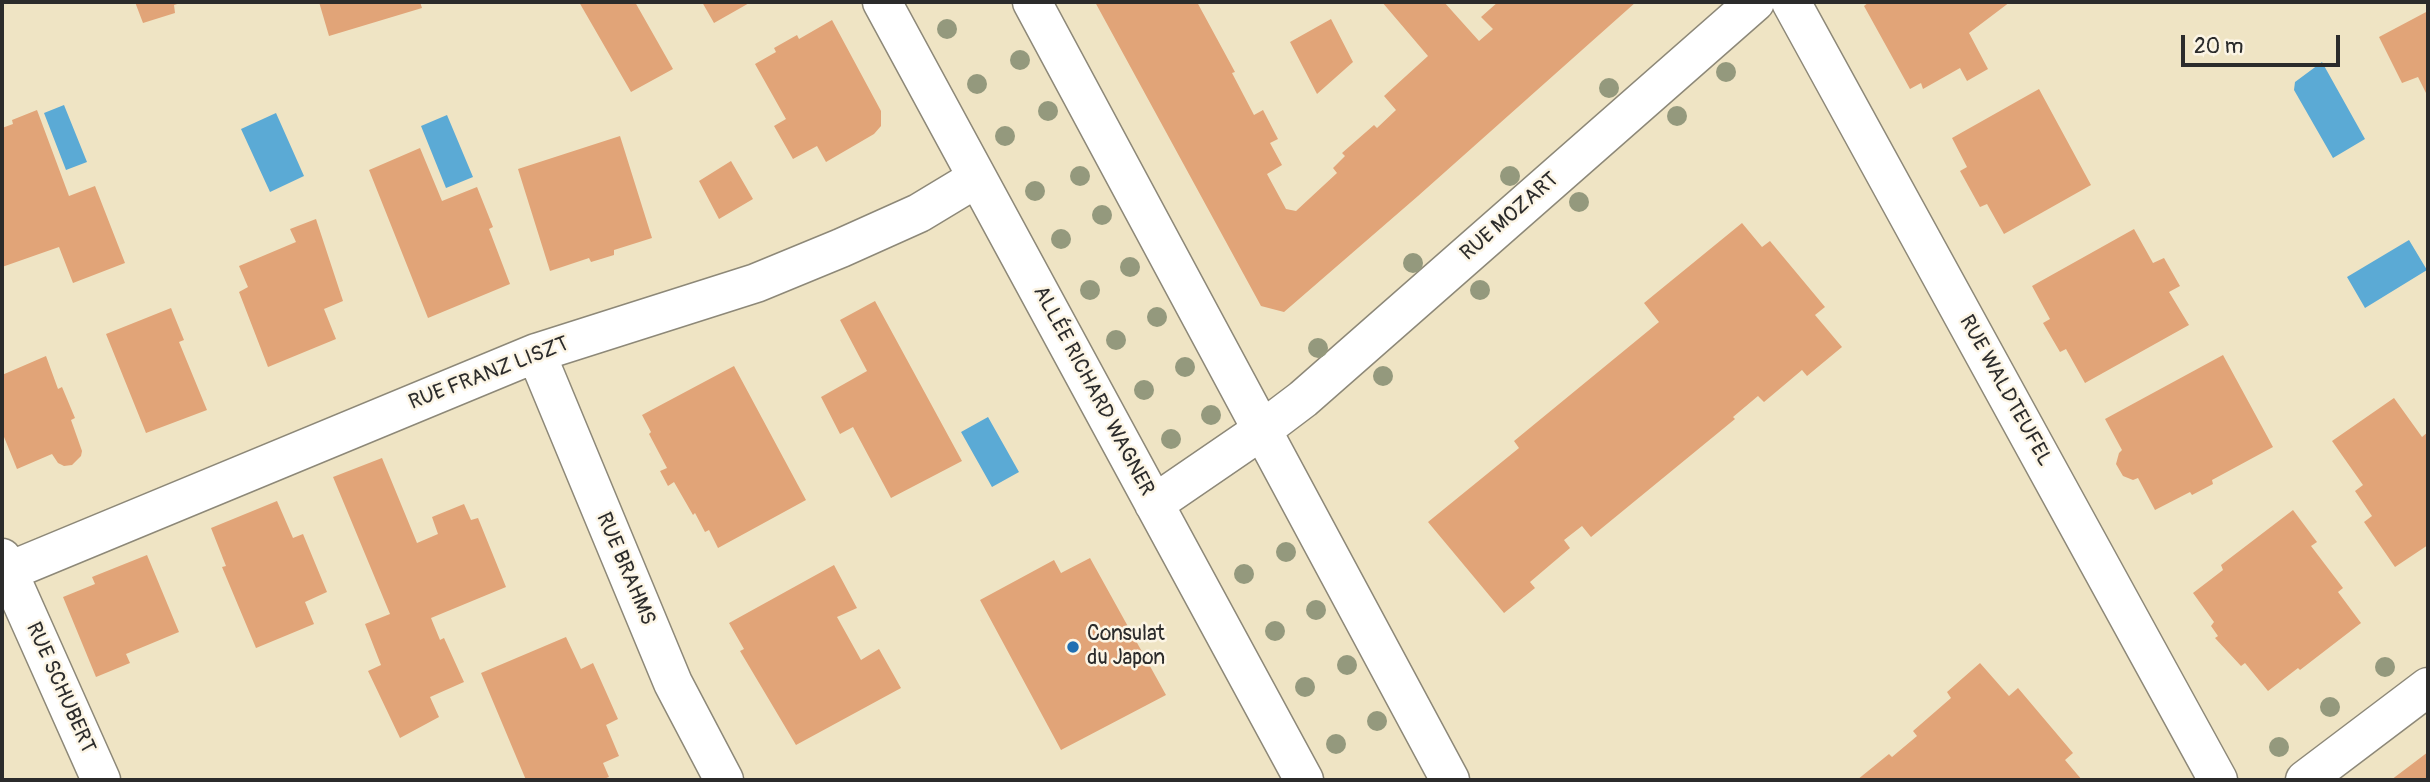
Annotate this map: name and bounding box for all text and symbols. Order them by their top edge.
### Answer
scale bar [2185,21,2344,65]
text: 20 m [2194,33,2243,60]
street label: RUE MOZART [1456,168,1564,266]
street label: ALLÉE RICHARD WAGNER [1027,282,1159,500]
street label: RUE WALDTEUFEL [1953,311,2057,471]
street label: RUE FRANZ LISZT [406,332,572,416]
street label: RUE BRAHMS [590,509,660,629]
street label: RUE SCHUBERT [20,619,100,757]
place label: Consulat du Japon [1087,622,1165,672]
marker: Consulat du Japon [1065,639,1081,655]

